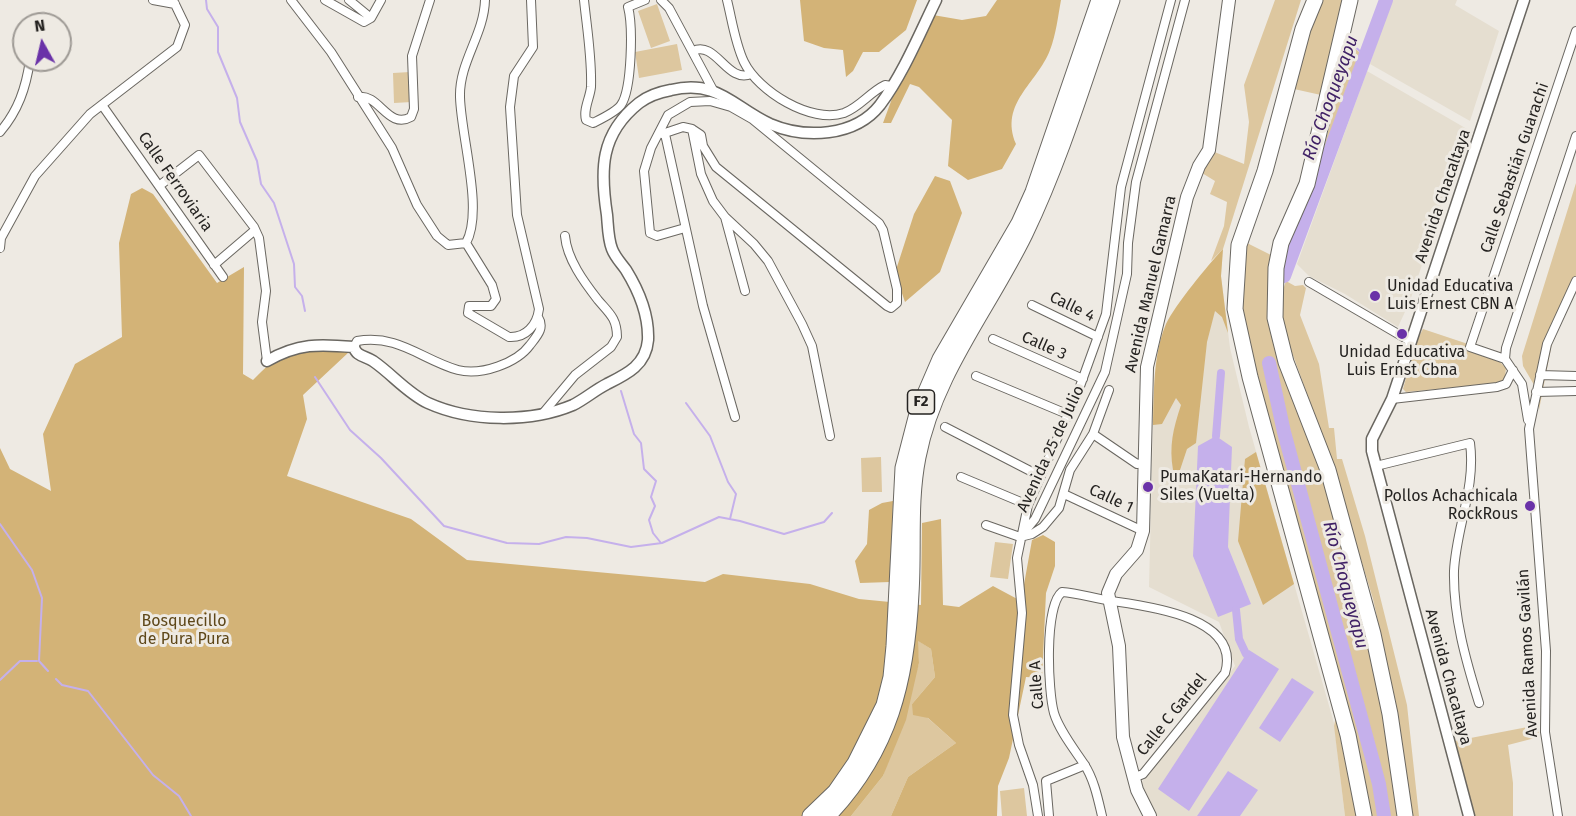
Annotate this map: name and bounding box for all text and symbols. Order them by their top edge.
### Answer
north arrow [12,12,72,72]
text: N [33,16,46,36]
water label: Río Choqueyapu [1298,33,1364,163]
street label: Calle Sebastián Guarachi [1477,80,1553,256]
street label: Avenida Chacaltaya [1411,127,1475,265]
street label: Calle Ferroviaria [134,128,216,236]
street label: Avenida Manuel Gamarra [1121,194,1181,374]
place label: Unidad Educativa Luis Ernest CBN A [1387,277,1513,315]
street label: Calle 4 [1046,288,1098,326]
marker: Unidad Educativa Luis Ernest CBN A [1368,289,1382,303]
marker: Unidad Educativa Luis Ernst Cbna [1395,327,1409,341]
street label: Calle 3 [1018,328,1070,364]
place label: Unidad Educativa Luis Ernst Cbna [1339,343,1465,381]
street label: Avenida 25 de Julio [1013,383,1089,515]
road number: F2 [908,390,934,414]
place label: PumaKatari-Hernando Siles (Vuelta) [1160,468,1322,506]
street label: Calle 1 [1086,480,1136,518]
marker: PumaKatari-Hernando Siles (Vuelta) [1141,480,1155,494]
place label: Pollos Achachicala RockRous [1384,487,1518,525]
marker: Pollos Achachicala RockRous [1523,499,1537,513]
water label: Río Choqueyapu [1318,519,1372,651]
street label: Avenida Ramos Gavilán [1514,568,1542,738]
street label: Avenida Chacaltaya [1421,607,1475,747]
park label: Bosquecillo de Pura Pura [138,612,230,650]
street label: Calle A [1026,660,1048,710]
street label: Calle C Gardel [1133,670,1211,760]

